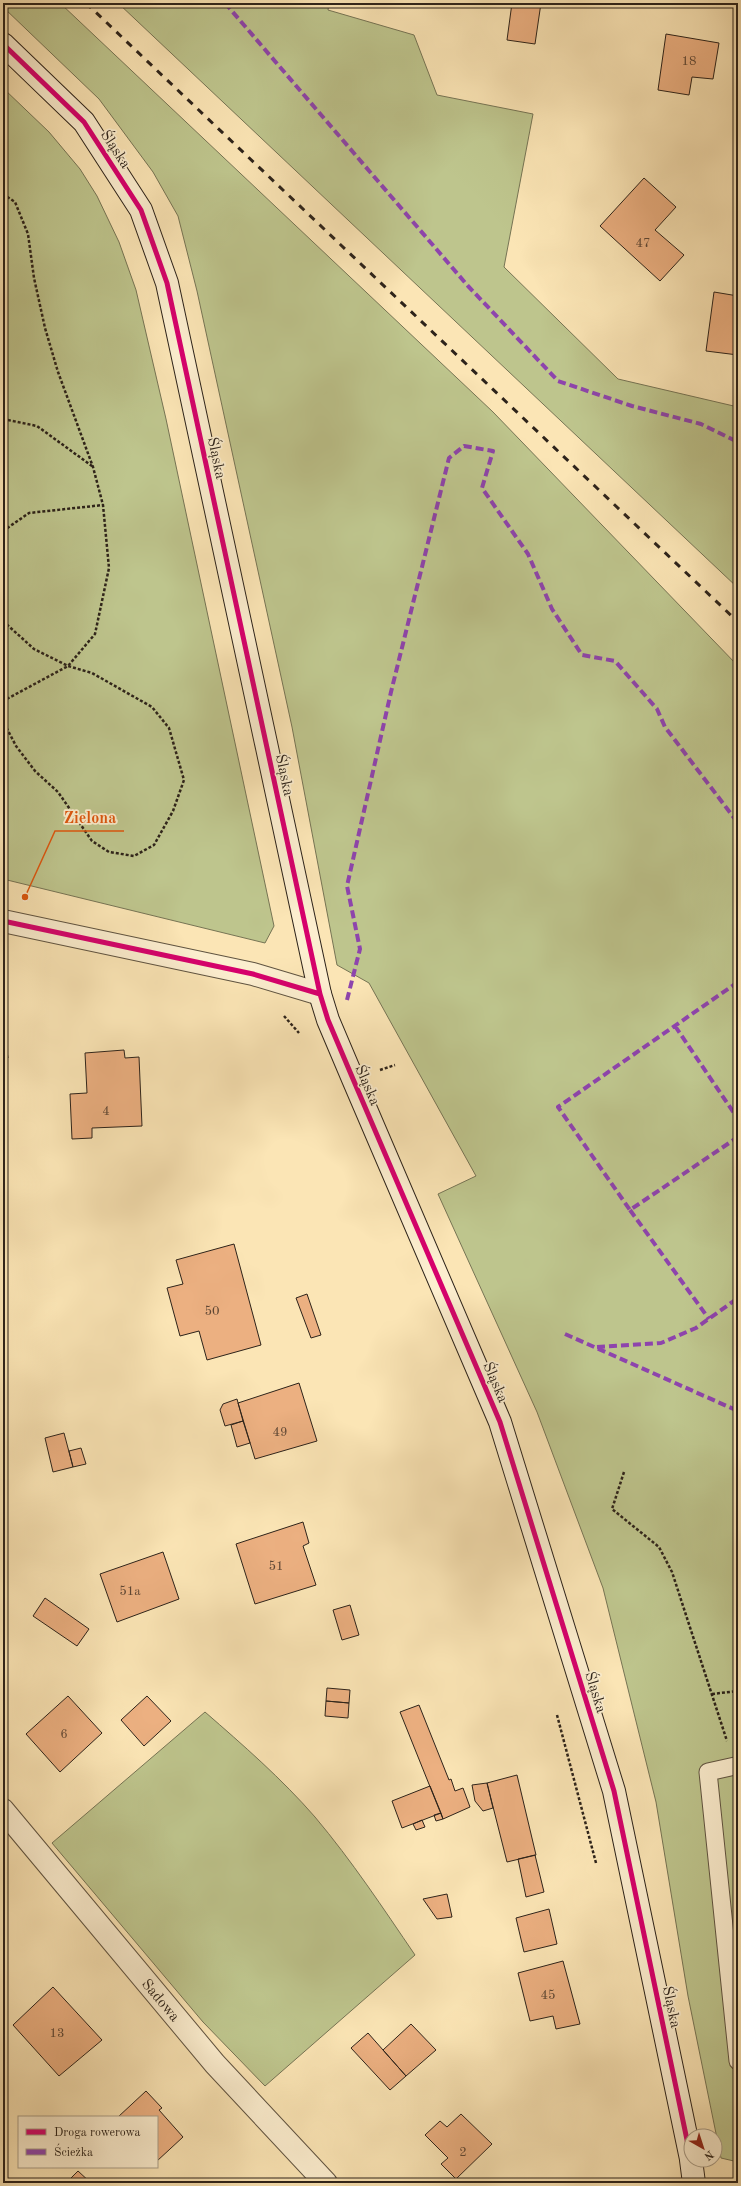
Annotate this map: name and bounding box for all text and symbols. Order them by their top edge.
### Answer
house number: 18 [681,55,697,68]
street label: Śląska [97,126,136,172]
house number: 47 [635,237,651,250]
street label: Śląska [204,435,231,481]
street label: Śląska [272,752,299,798]
callout: Zielona [55,803,124,831]
text: Zielona [64,811,116,827]
street label: Śląska [351,1062,386,1109]
house number: 4 [102,1105,110,1118]
house number: 50 [204,1305,220,1318]
street label: Śląska [479,1359,514,1406]
house number: 49 [272,1426,288,1439]
house number: 51 [268,1560,284,1573]
house number: 51a [119,1585,141,1598]
street label: Śląska [581,1669,612,1716]
house number: 6 [60,1728,68,1741]
street label: Sadowa [138,1977,182,2026]
street label: Śląska [659,1984,686,2030]
house number: 45 [540,1989,556,2002]
house number: 13 [49,2027,65,2040]
legend [18,2116,158,2168]
text: Droga rowerowa [54,2127,141,2139]
north arrow [683,2128,723,2168]
text: Ścieżka [54,2143,93,2159]
house number: 2 [459,2146,467,2159]
text: N [701,2148,715,2162]

